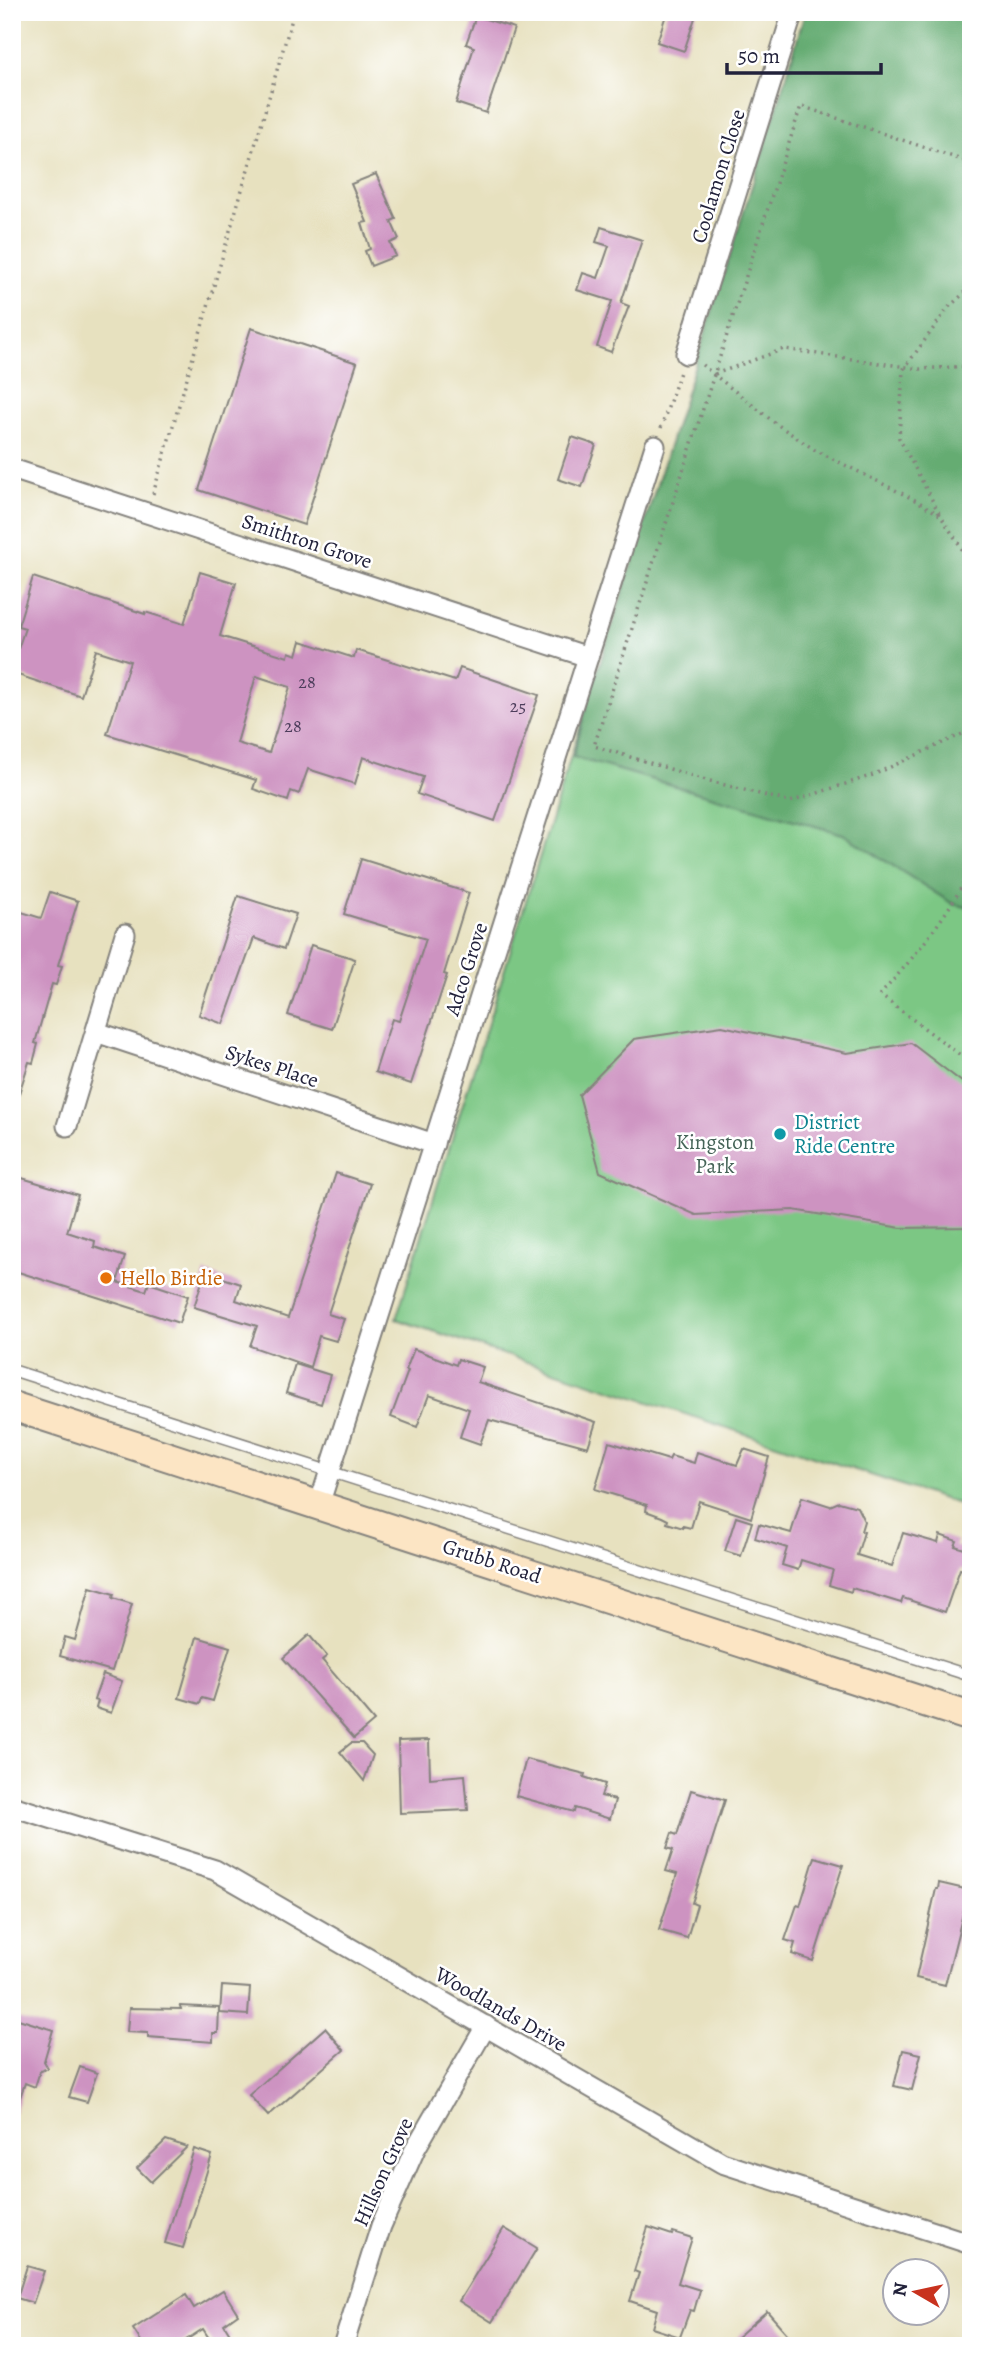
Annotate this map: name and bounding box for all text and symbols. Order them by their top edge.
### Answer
scale bar [727,32,881,76]
text: 50 m [738,42,780,70]
street label: Coolamon Close [684,106,752,246]
street label: Smithton Grove [238,507,376,575]
house number: 28 [298,670,316,694]
house number: 25 [510,694,526,718]
house number: 28 [284,714,302,738]
street label: Adco Grove [437,919,494,1020]
street label: Sykes Place [222,1038,322,1094]
place label: District Ride Centre [794,1108,895,1160]
marker: District Ride Centre [772,1126,788,1142]
park label: Kingston Park [676,1128,754,1180]
place label: Hello Birdie [120,1264,222,1292]
marker: Hello Birdie [98,1270,114,1286]
street label: Grubb Road [439,1532,546,1590]
street label: Woodlands Drive [429,1959,572,2058]
street label: Hillson Grove [347,2113,419,2231]
north arrow [881,2256,951,2326]
text: N [886,2280,914,2298]

